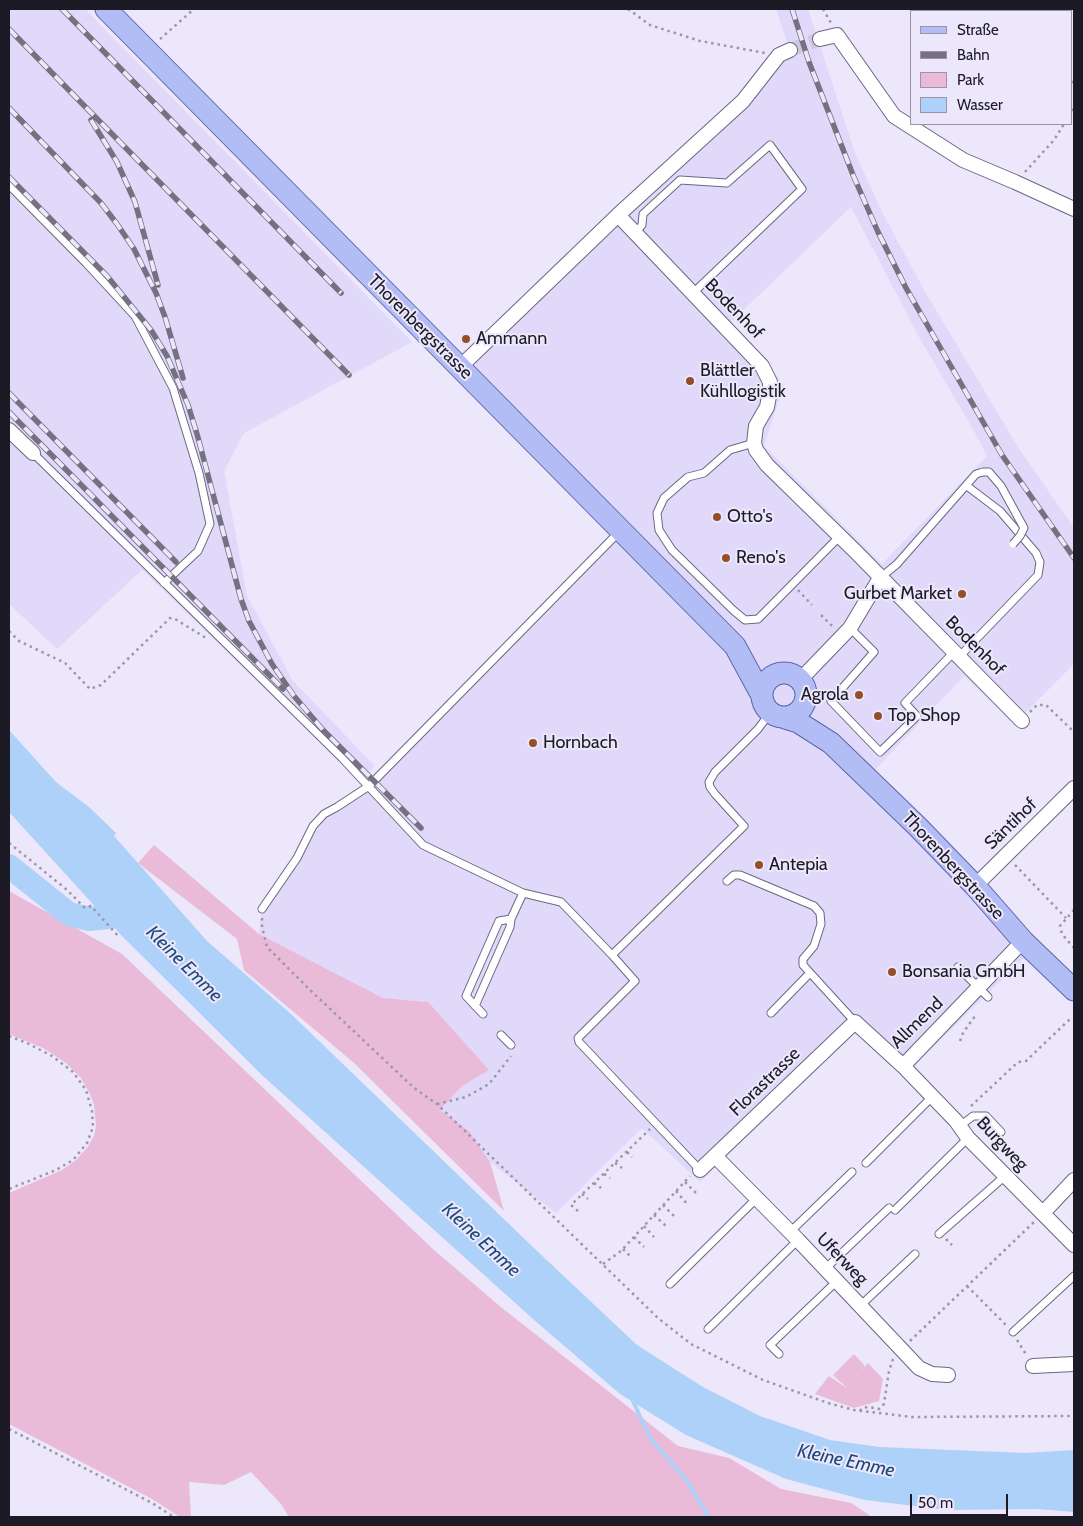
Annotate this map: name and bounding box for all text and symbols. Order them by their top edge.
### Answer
legend [910,10,1073,125]
text: Straße [957,21,999,39]
text: Bahn [957,46,990,64]
text: Park [957,71,984,89]
text: Wasser [957,96,1003,114]
street label: Thorenbergstrasse [363,270,477,384]
street label: Bodenhof [700,274,768,344]
place label: Ammann [476,328,547,350]
marker: Ammann [460,333,472,345]
place label: Blättler Kühllogistik [700,360,786,402]
marker: Blättler Kühllogistik [684,375,696,387]
place label: Otto's [727,506,773,528]
marker: Otto's [711,511,723,523]
place label: Reno's [736,547,786,569]
marker: Reno's [720,552,732,564]
place label: Gurbet Market [844,583,952,605]
marker: Gurbet Market [956,588,968,600]
street label: Bodenhof [941,612,1009,680]
place label: Agrola [801,684,849,706]
marker: Agrola [853,689,865,701]
place label: Top Shop [888,705,960,727]
marker: Top Shop [872,710,884,722]
place label: Hornbach [543,732,618,754]
marker: Hornbach [527,737,539,749]
street label: Säntihof [980,794,1042,854]
street label: Thorenbergstrasse [898,808,1008,924]
place label: Antepia [769,854,828,876]
marker: Antepia [753,859,765,871]
water label: Kleine Emme [141,921,227,1007]
place label: Bonsania GmbH [902,961,1025,983]
marker: Bonsania GmbH [886,966,898,978]
street label: Allmend [886,993,948,1053]
street label: Florastrasse [725,1043,805,1121]
street label: Burgweg [972,1113,1032,1175]
water label: Kleine Emme [437,1198,525,1282]
street label: Uferweg [812,1228,872,1290]
water label: Kleine Emme [795,1440,897,1482]
scale bar [913,1484,1010,1516]
text: 50 m [918,1494,953,1512]

